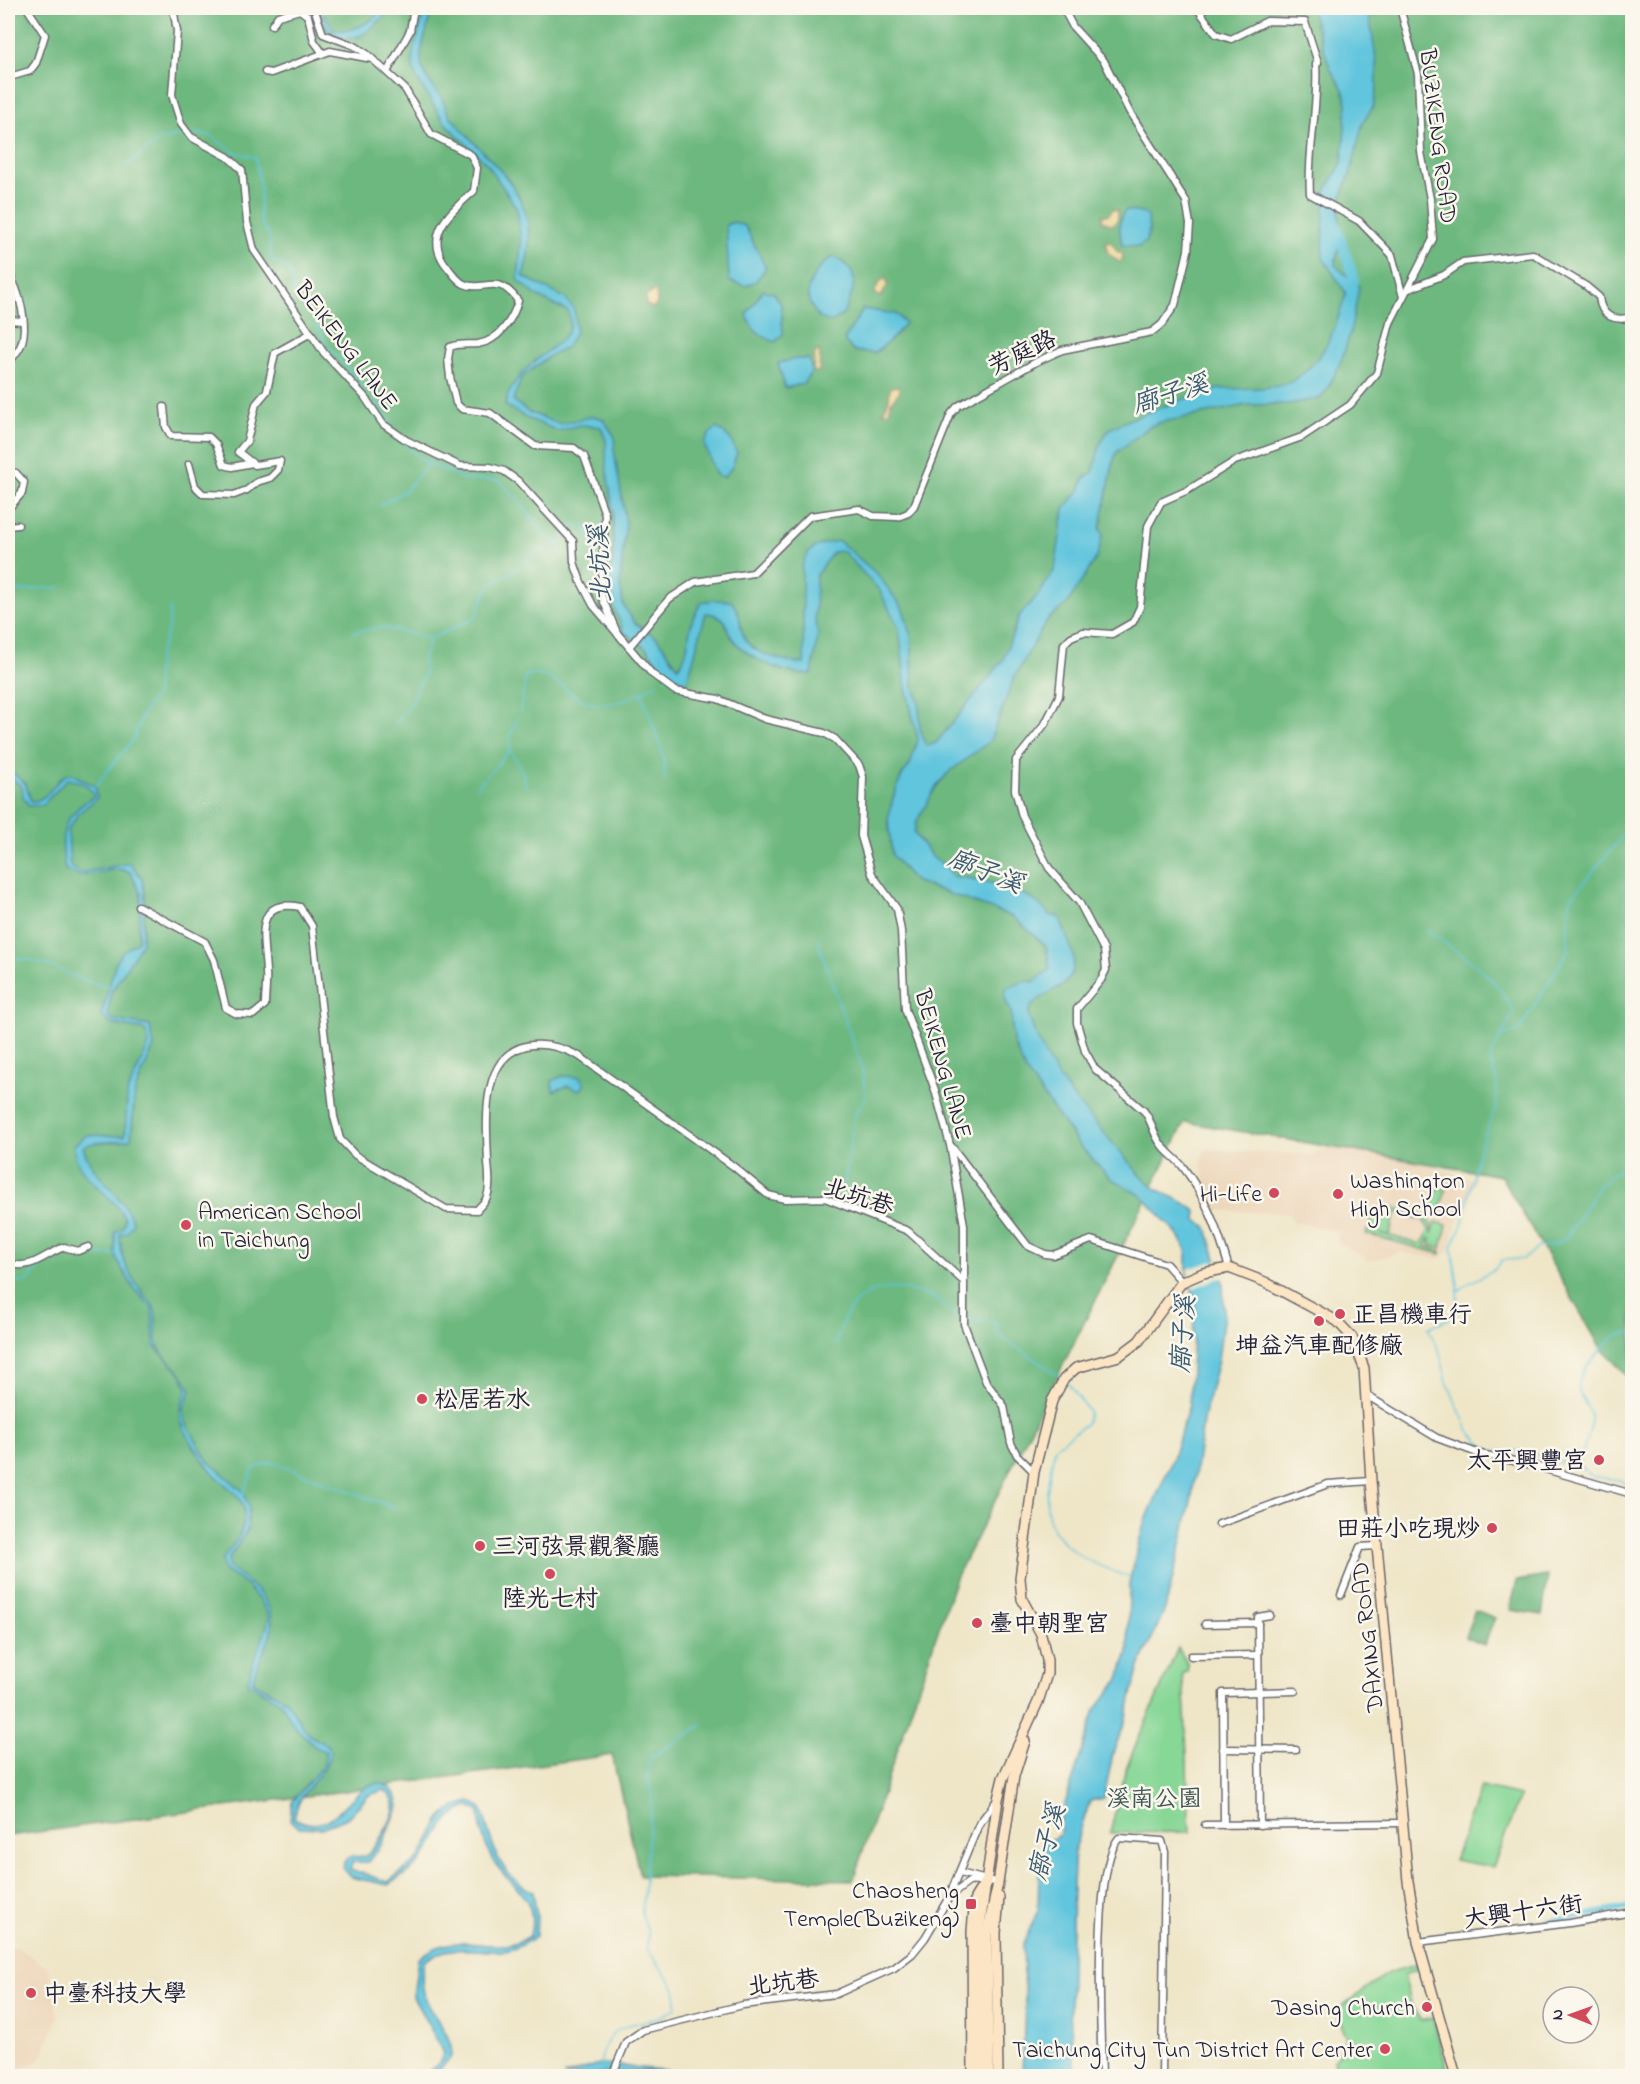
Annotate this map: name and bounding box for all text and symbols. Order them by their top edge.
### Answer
street label: BUZIKENG ROAD [1408,46,1465,226]
street label: BEIKENG LANE [284,274,405,419]
street label: 芳庭路 [983,323,1063,386]
water label: 廍子溪 [1128,366,1216,425]
water label: 北坑溪 [581,522,623,604]
water label: 廍子溪 [942,841,1030,906]
street label: BEIKENG LANE [903,985,980,1144]
place label: Washington High School [1350,1165,1465,1228]
street label: 北坑巷 [819,1171,898,1226]
place label: Hi-Life [1200,1178,1262,1213]
marker: Hi-Life [1267,1186,1281,1200]
marker: Washington High School [1331,1187,1345,1201]
place label: American School in Taichung [198,1196,361,1259]
marker: American School in Taichung [179,1218,193,1232]
water label: 廍子溪 [1163,1292,1207,1374]
place label: 正昌機車行 [1352,1299,1472,1334]
marker: 正昌機車行 [1333,1307,1347,1321]
marker: 坤益汽車配修廠 [1312,1314,1326,1328]
place label: 坤益汽車配修廠 [1235,1330,1403,1365]
place label: 松居若水 [434,1384,530,1419]
marker: 松居若水 [415,1392,429,1406]
place label: 太平興豐宮 [1467,1445,1587,1480]
marker: 太平興豐宮 [1592,1453,1606,1467]
place label: 田莊小吃現炒 [1336,1513,1480,1548]
marker: 田莊小吃現炒 [1485,1521,1499,1535]
place label: 三河弦景觀餐廳 [492,1531,660,1566]
marker: 三河弦景觀餐廳 [473,1539,487,1553]
street label: DAXING ROAD [1344,1560,1395,1715]
marker: 陸光七村 [543,1567,557,1581]
place label: 陸光七村 [502,1583,598,1618]
place label: 臺中朝聖宮 [989,1608,1109,1643]
marker: 臺中朝聖宮 [970,1616,984,1630]
park label: 溪南公園 [1106,1783,1202,1818]
water label: 廍子溪 [1020,1798,1078,1885]
place label: Chaosheng Temple(Buzikeng) [784,1875,959,1938]
street label: 大興十六街 [1461,1888,1585,1939]
marker: Chaosheng Temple(Buzikeng) [964,1897,978,1911]
street label: 北坑巷 [745,1963,821,2006]
place label: 中臺科技大學 [43,1978,187,2013]
north arrow [1541,1985,1601,2045]
marker: 中臺科技大學 [24,1986,38,2000]
place label: Dasing Church [1271,1992,1415,2027]
marker: Dasing Church [1420,2000,1434,2014]
text: N [1546,2009,1570,2020]
place label: Taichung City Tun District Art Center [1012,2034,1374,2070]
marker: Taichung City Tun District Art Center [1378,2042,1392,2056]

